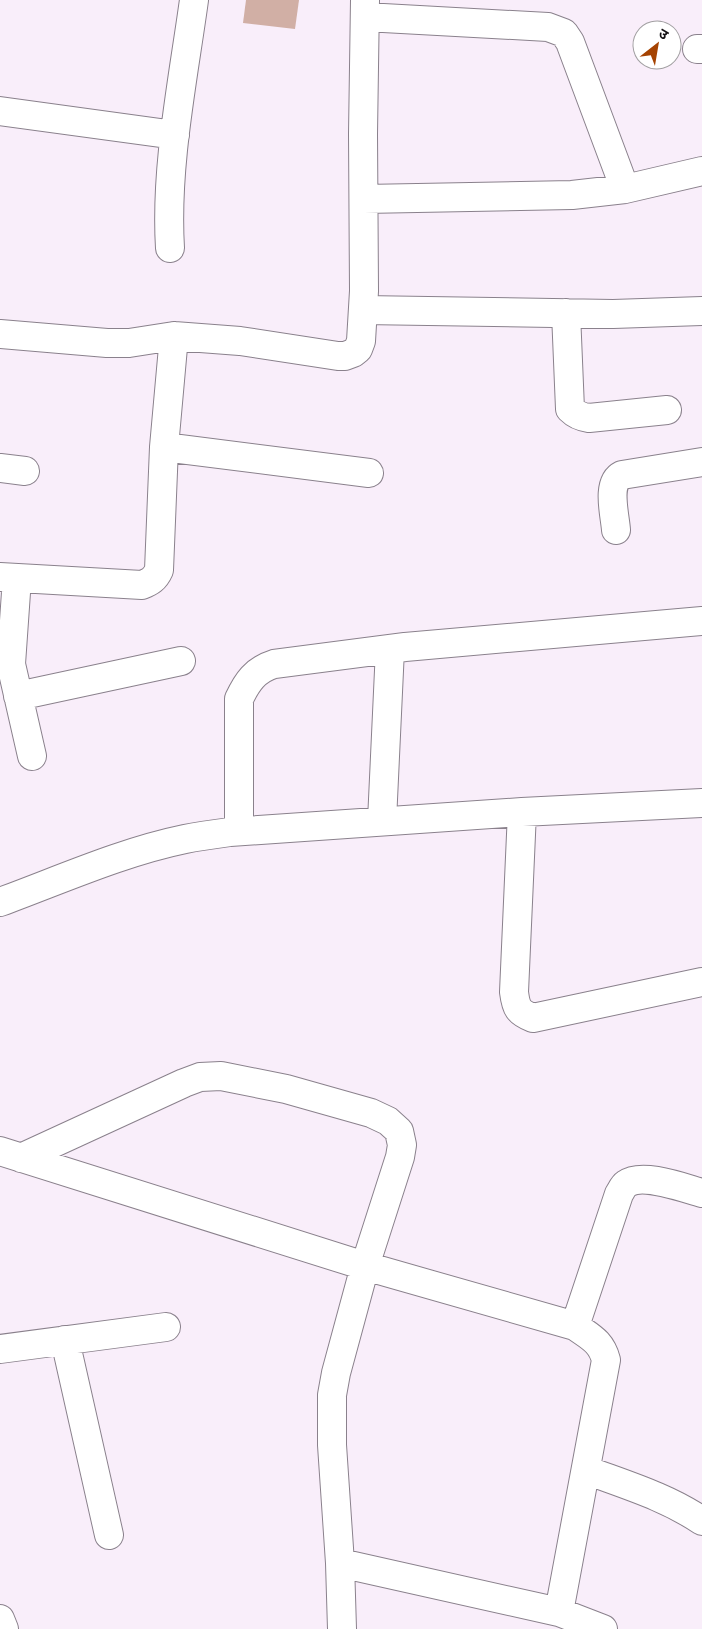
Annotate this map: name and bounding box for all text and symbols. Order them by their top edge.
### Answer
north arrow [632,20,682,70]
text: उ [656,25,672,43]

